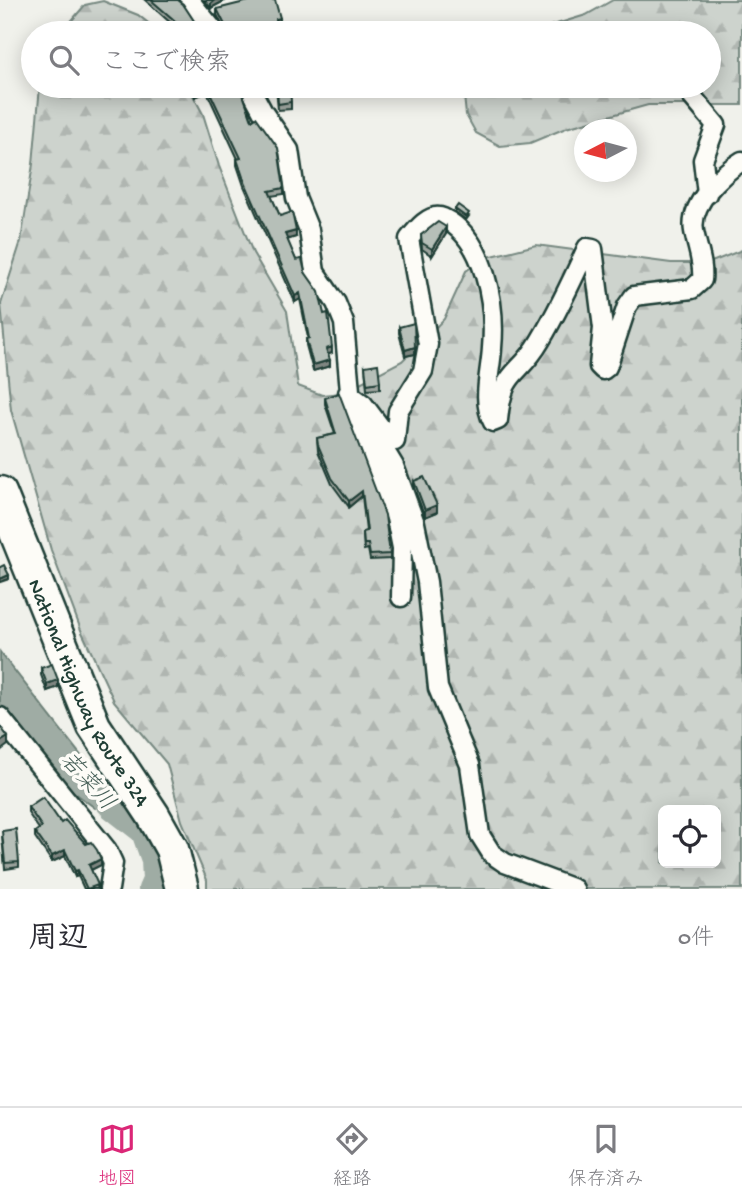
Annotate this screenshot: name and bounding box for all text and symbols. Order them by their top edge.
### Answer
search box [21,21,721,98]
icon: search [45,41,83,79]
text: ここで検索 [101,49,231,80]
north arrow [574,119,637,182]
street label: National Highway Route 324 [20,576,153,813]
water label: 若菜川 [53,747,120,817]
map controls [658,805,721,868]
button: locate [658,805,721,868]
text: 周辺 [28,923,88,958]
text: 0件 [678,926,714,953]
tab: 地図 [98,1120,136,1192]
tab: 経路 [333,1120,371,1192]
tab: 保存済み [568,1120,644,1192]

